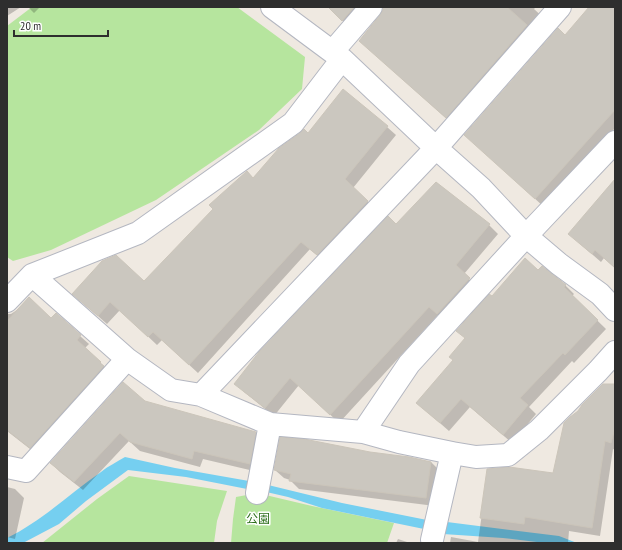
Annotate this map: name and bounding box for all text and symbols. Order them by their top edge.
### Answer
scale bar [14,12,108,38]
text: 20 m [20,18,41,33]
park label: 公園 [246,511,270,526]

